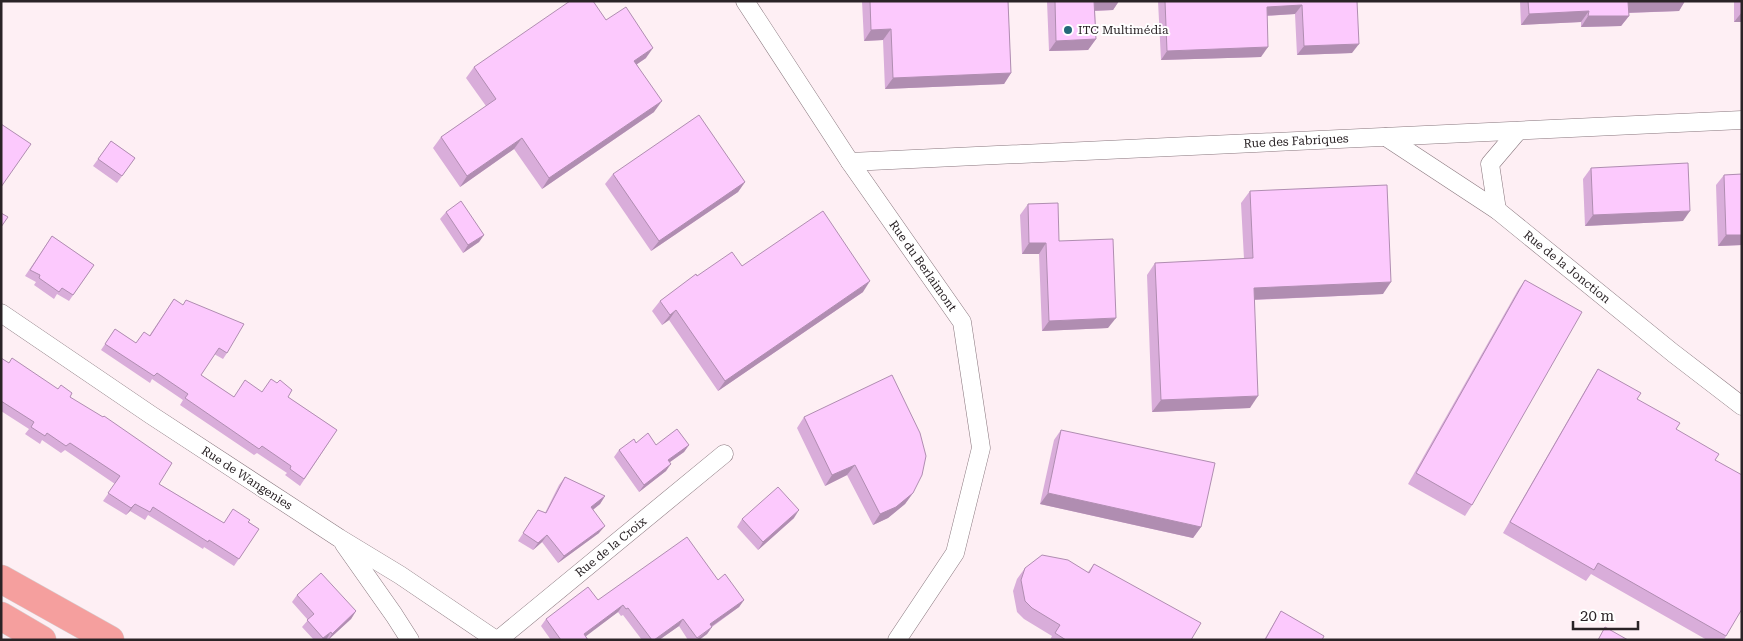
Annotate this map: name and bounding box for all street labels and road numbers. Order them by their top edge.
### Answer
street label: Rue des Fabriques [1243,131,1349,151]
street label: Rue du Berlaimont [886,218,960,315]
street label: Rue de la Jonction [1521,228,1613,306]
street label: Rue de Wangenies [199,443,295,513]
street label: Rue de la Croix [573,514,649,580]

